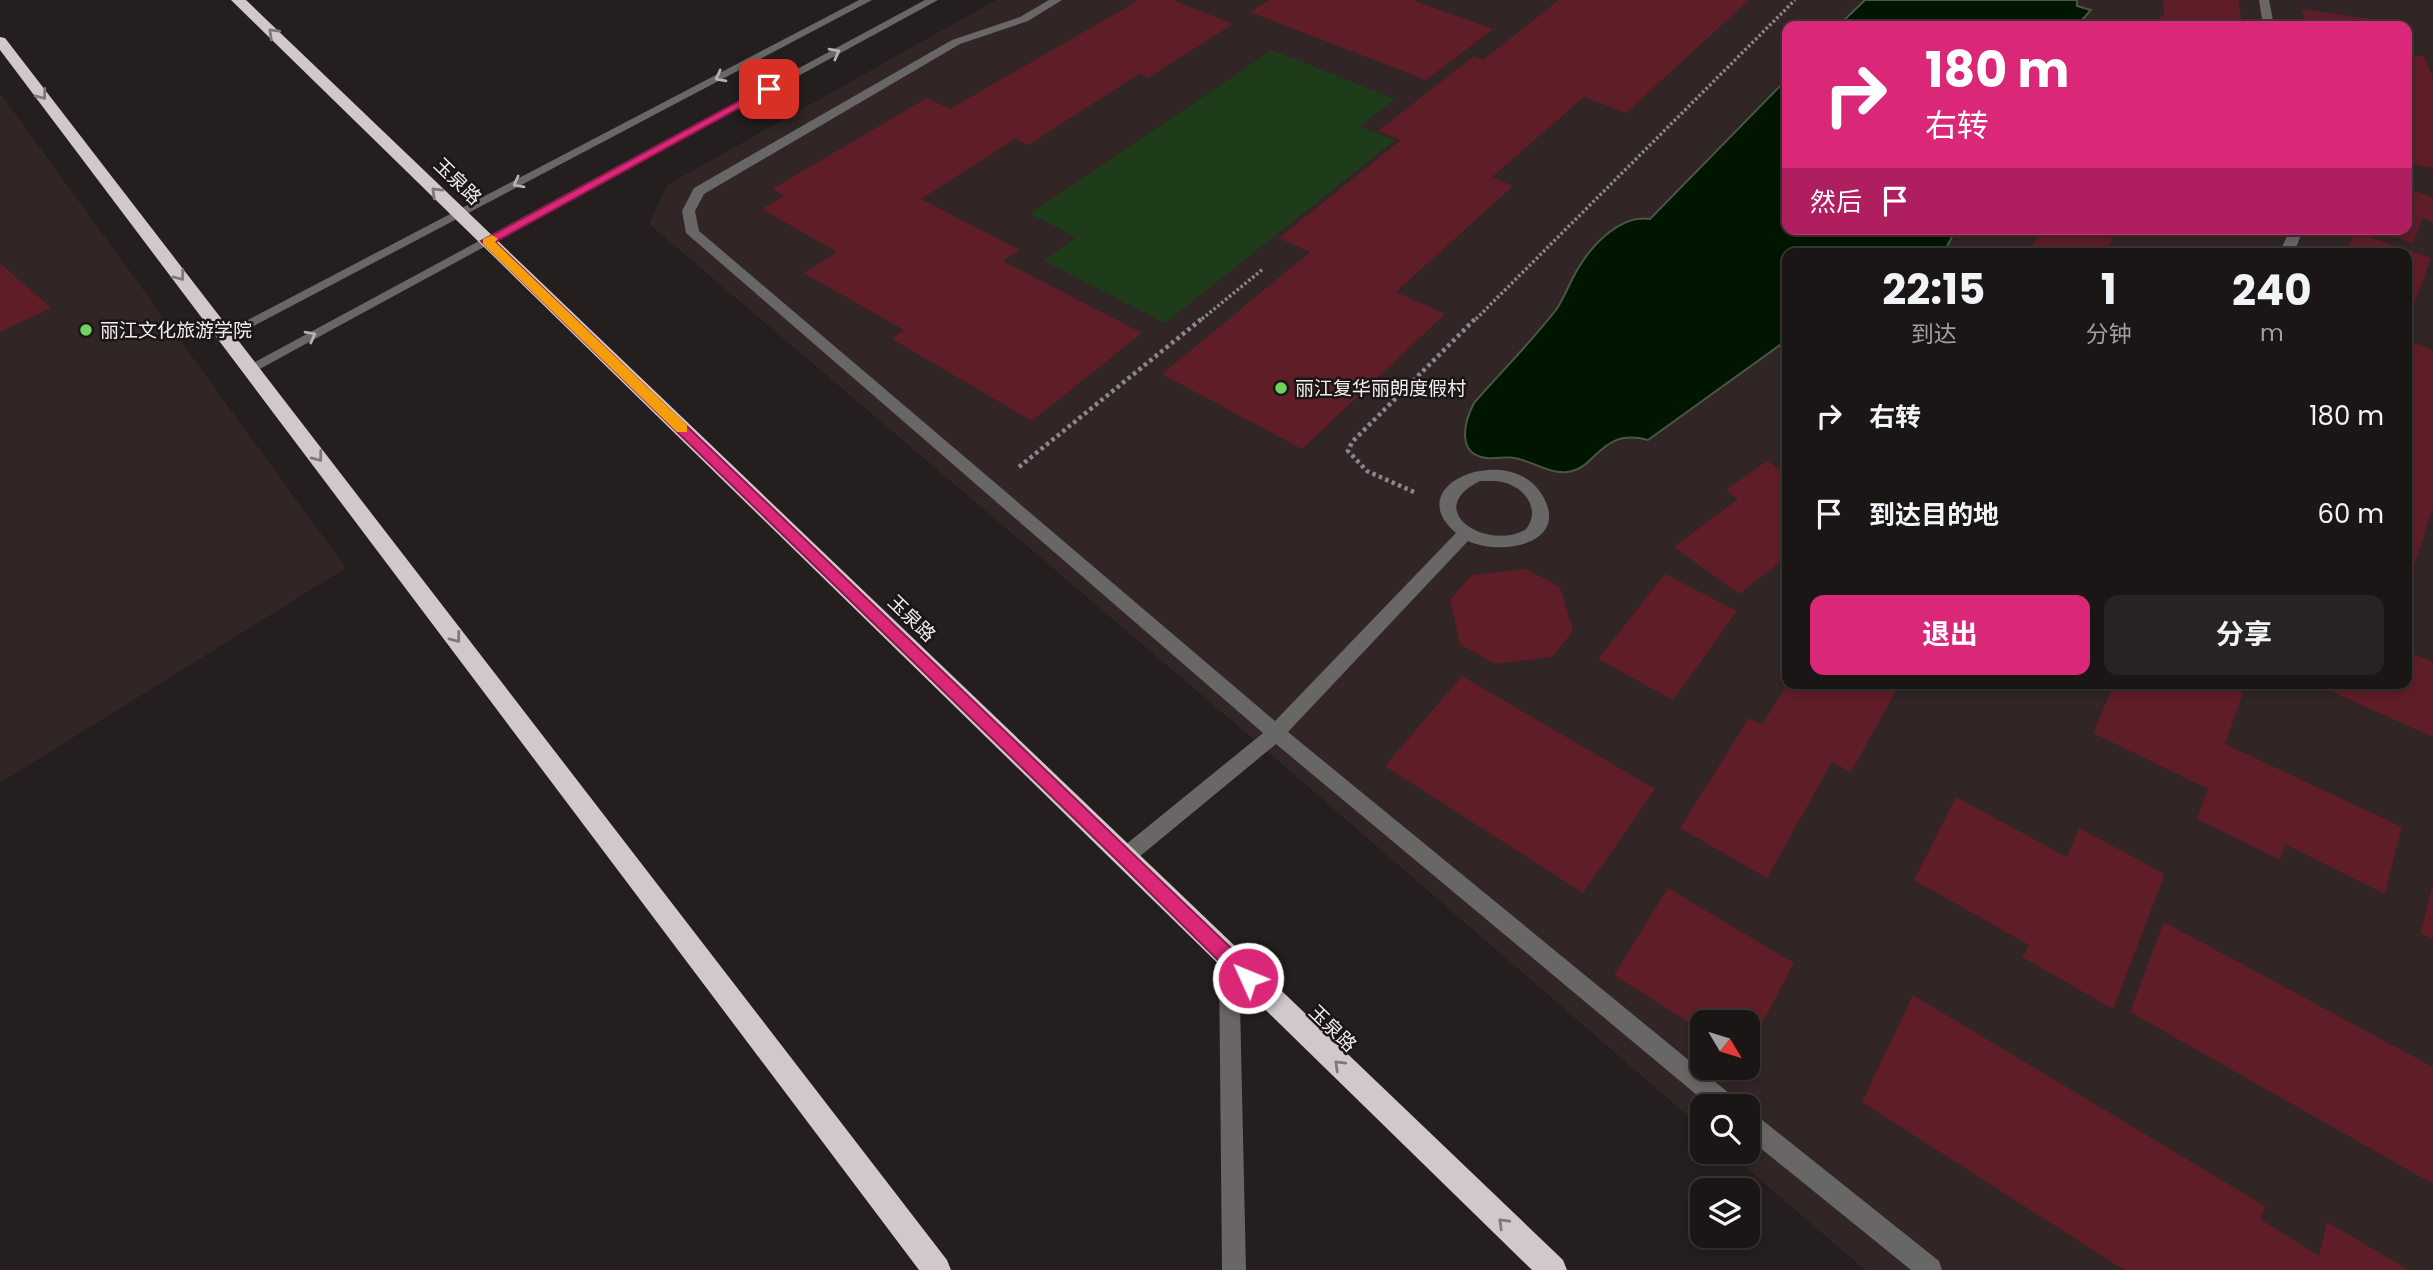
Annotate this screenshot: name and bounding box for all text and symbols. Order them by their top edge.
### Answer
one-way arrow [268,29,281,42]
text: 180 m [1925,36,2069,104]
one-way arrow [828,48,840,61]
icon: right [1810,49,1901,140]
pin [739,59,799,119]
one-way arrow [715,69,727,82]
icon: arrive [750,70,788,108]
one-way arrow [33,88,46,100]
text: 右转 [1925,103,1989,148]
street label: 玉泉路 [428,152,488,211]
one-way arrow [513,174,525,188]
icon: arrive [1876,182,1914,220]
text: 然后 [1810,184,1862,220]
one-way arrow [431,187,444,200]
text: 22:15 [1882,260,1985,319]
text: 1 [2101,260,2116,319]
text: 240 [2232,261,2312,320]
one-way arrow [172,268,185,281]
place label: 丽江文化旅游学院 [100,317,252,344]
text: m [2260,317,2284,349]
text: 到达 [1911,318,1957,350]
text: 分钟 [2086,318,2132,350]
marker: 丽江文化旅游学院 [78,322,94,338]
one-way arrow [304,331,317,344]
place label: 丽江复华丽朗度假村 [1295,375,1466,402]
marker: 丽江复华丽朗度假村 [1273,380,1289,396]
icon: right [1810,397,1848,435]
text: 180 m [2309,398,2384,434]
text: 右转 [1869,399,1921,435]
one-way arrow [310,449,323,461]
icon: arrive [1810,495,1848,533]
text: 60 m [2317,496,2384,532]
text: 到达目的地 [1869,497,1999,533]
street label: 玉泉路 [882,589,942,648]
button: 退出 [1810,595,2090,675]
button: 分享 [2104,595,2384,675]
one-way arrow [448,630,460,642]
position arrow [1211,941,1285,1015]
street label: 玉泉路 [1303,999,1363,1058]
north arrow [1690,1010,1760,1080]
map controls [1690,1010,1760,1248]
one-way arrow [1334,1061,1347,1074]
button: search [1690,1094,1760,1164]
button: layers [1690,1178,1760,1248]
one-way arrow [1499,1218,1512,1231]

